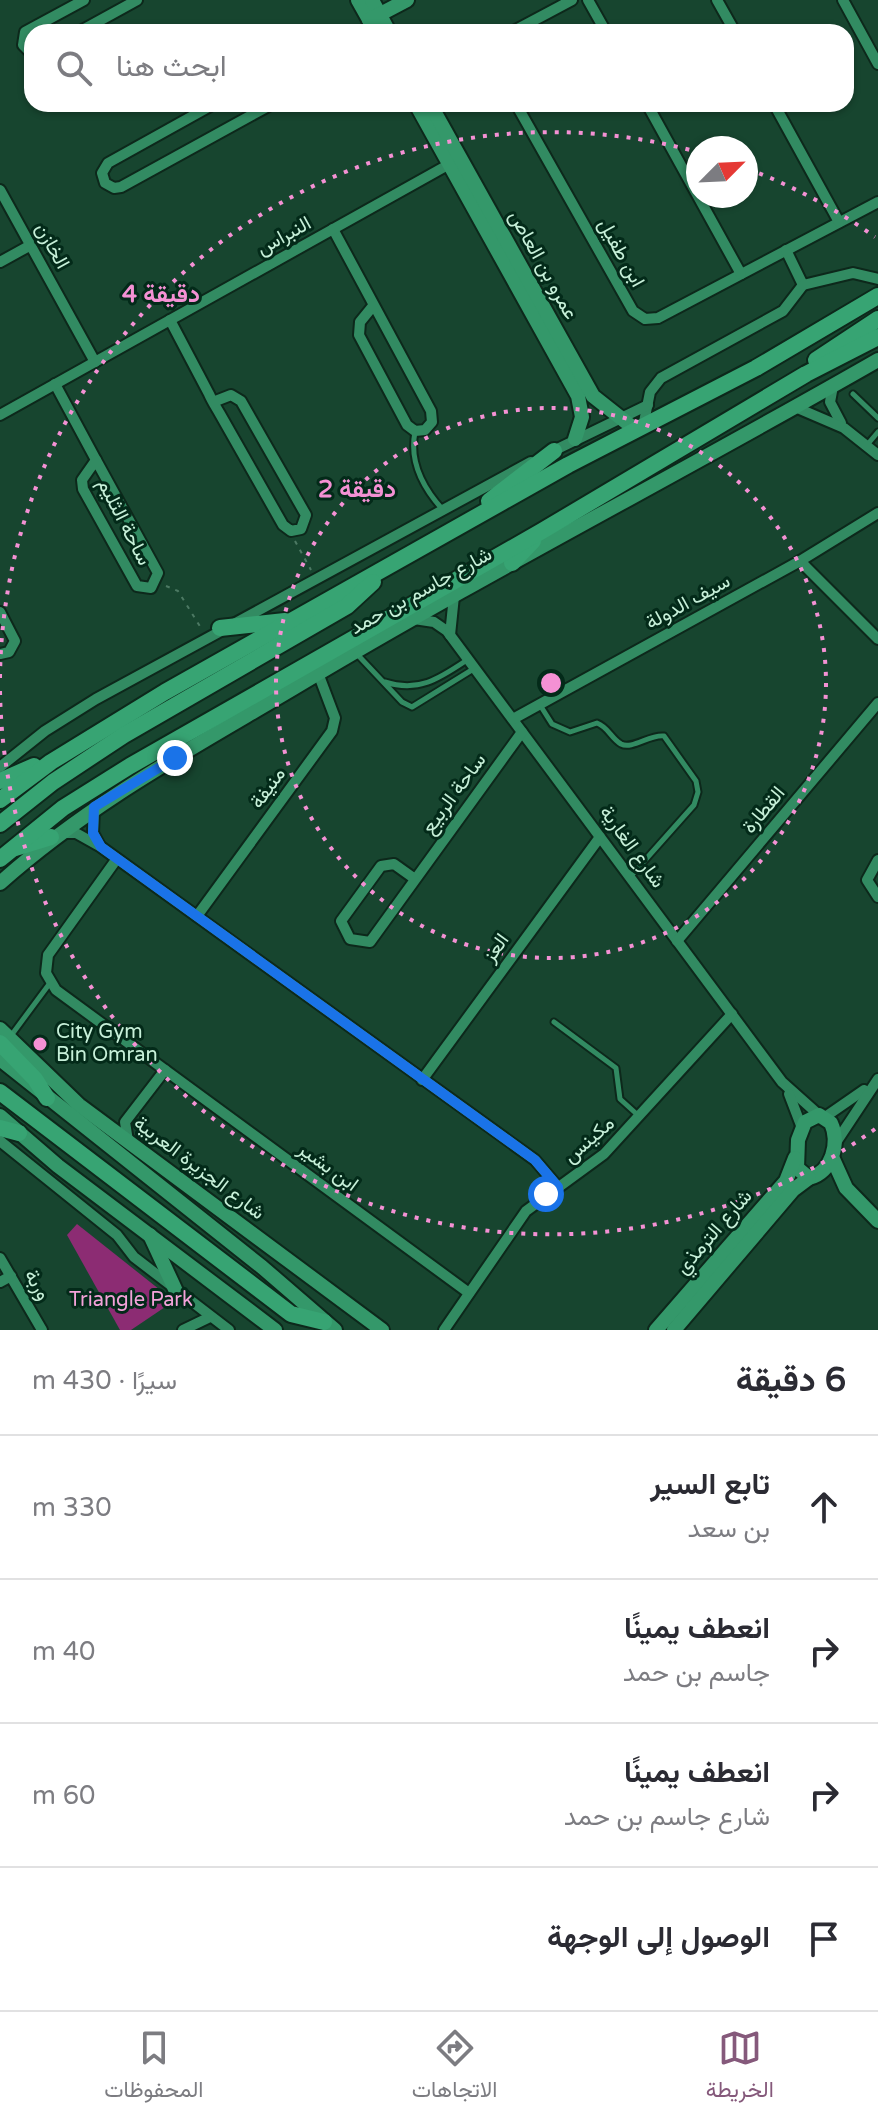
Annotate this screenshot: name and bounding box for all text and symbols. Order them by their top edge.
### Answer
search box [24,24,854,112]
icon: search [52,46,96,90]
text: ابحث هنا [116,48,227,85]
north arrow [686,136,758,208]
street label: عمرو بن العاص [503,206,583,324]
street label: النبراس [253,211,315,261]
street label: ابن طفيل [592,215,650,291]
street label: الخازن [30,219,74,273]
text: 4 دقيقة [122,280,200,309]
street label: ساحة الثليم [92,475,156,569]
text: 2 دقيقة [318,475,396,504]
street label: شارع جاسم بن حمد [346,542,497,641]
street label: سيف الدولة [642,569,734,635]
centre of rings [537,669,565,697]
route end [157,740,193,776]
street label: ساحة الربيع [417,749,492,840]
street label: منيفة [245,763,291,813]
street label: القطارة [738,782,790,838]
street label: شارع الغارية [593,801,670,893]
street label: العز [477,929,514,968]
place label: City Gym Bin Omran [56,1020,158,1067]
marker: City Gym Bin Omran [31,1035,49,1053]
street label: شارع الجزيرة العربية [128,1111,269,1226]
street label: مكينس [559,1111,619,1169]
street label: ابن بشير [292,1137,363,1197]
route start [528,1176,564,1212]
street label: شارع الترمذي [671,1185,760,1282]
street label: وربة [19,1265,55,1305]
park label: Triangle Park [69,1288,193,1312]
text: 6 دقيقة [736,1360,846,1401]
text: سيرًا · 430 m [32,1365,177,1396]
text: تابع السير [650,1466,770,1503]
icon: ahead [802,1485,846,1529]
text: 330 m [32,1492,112,1523]
text: بن سعد [688,1513,770,1544]
text: انعطف يمينًا [624,1610,770,1647]
icon: right [802,1629,846,1673]
text: 40 m [32,1636,95,1667]
text: جاسم بن حمد [623,1657,770,1688]
text: انعطف يمينًا [624,1754,770,1791]
icon: right [802,1773,846,1817]
text: 60 m [32,1780,95,1811]
text: شارع جاسم بن حمد [564,1801,770,1832]
icon: arrive [802,1917,846,1961]
text: الوصول إلى الوجهة [547,1919,770,1956]
tab: المحفوظات [104,2026,203,2109]
tab: الاتجاهات [412,2026,497,2109]
tab: الخريطة [706,2026,774,2109]

